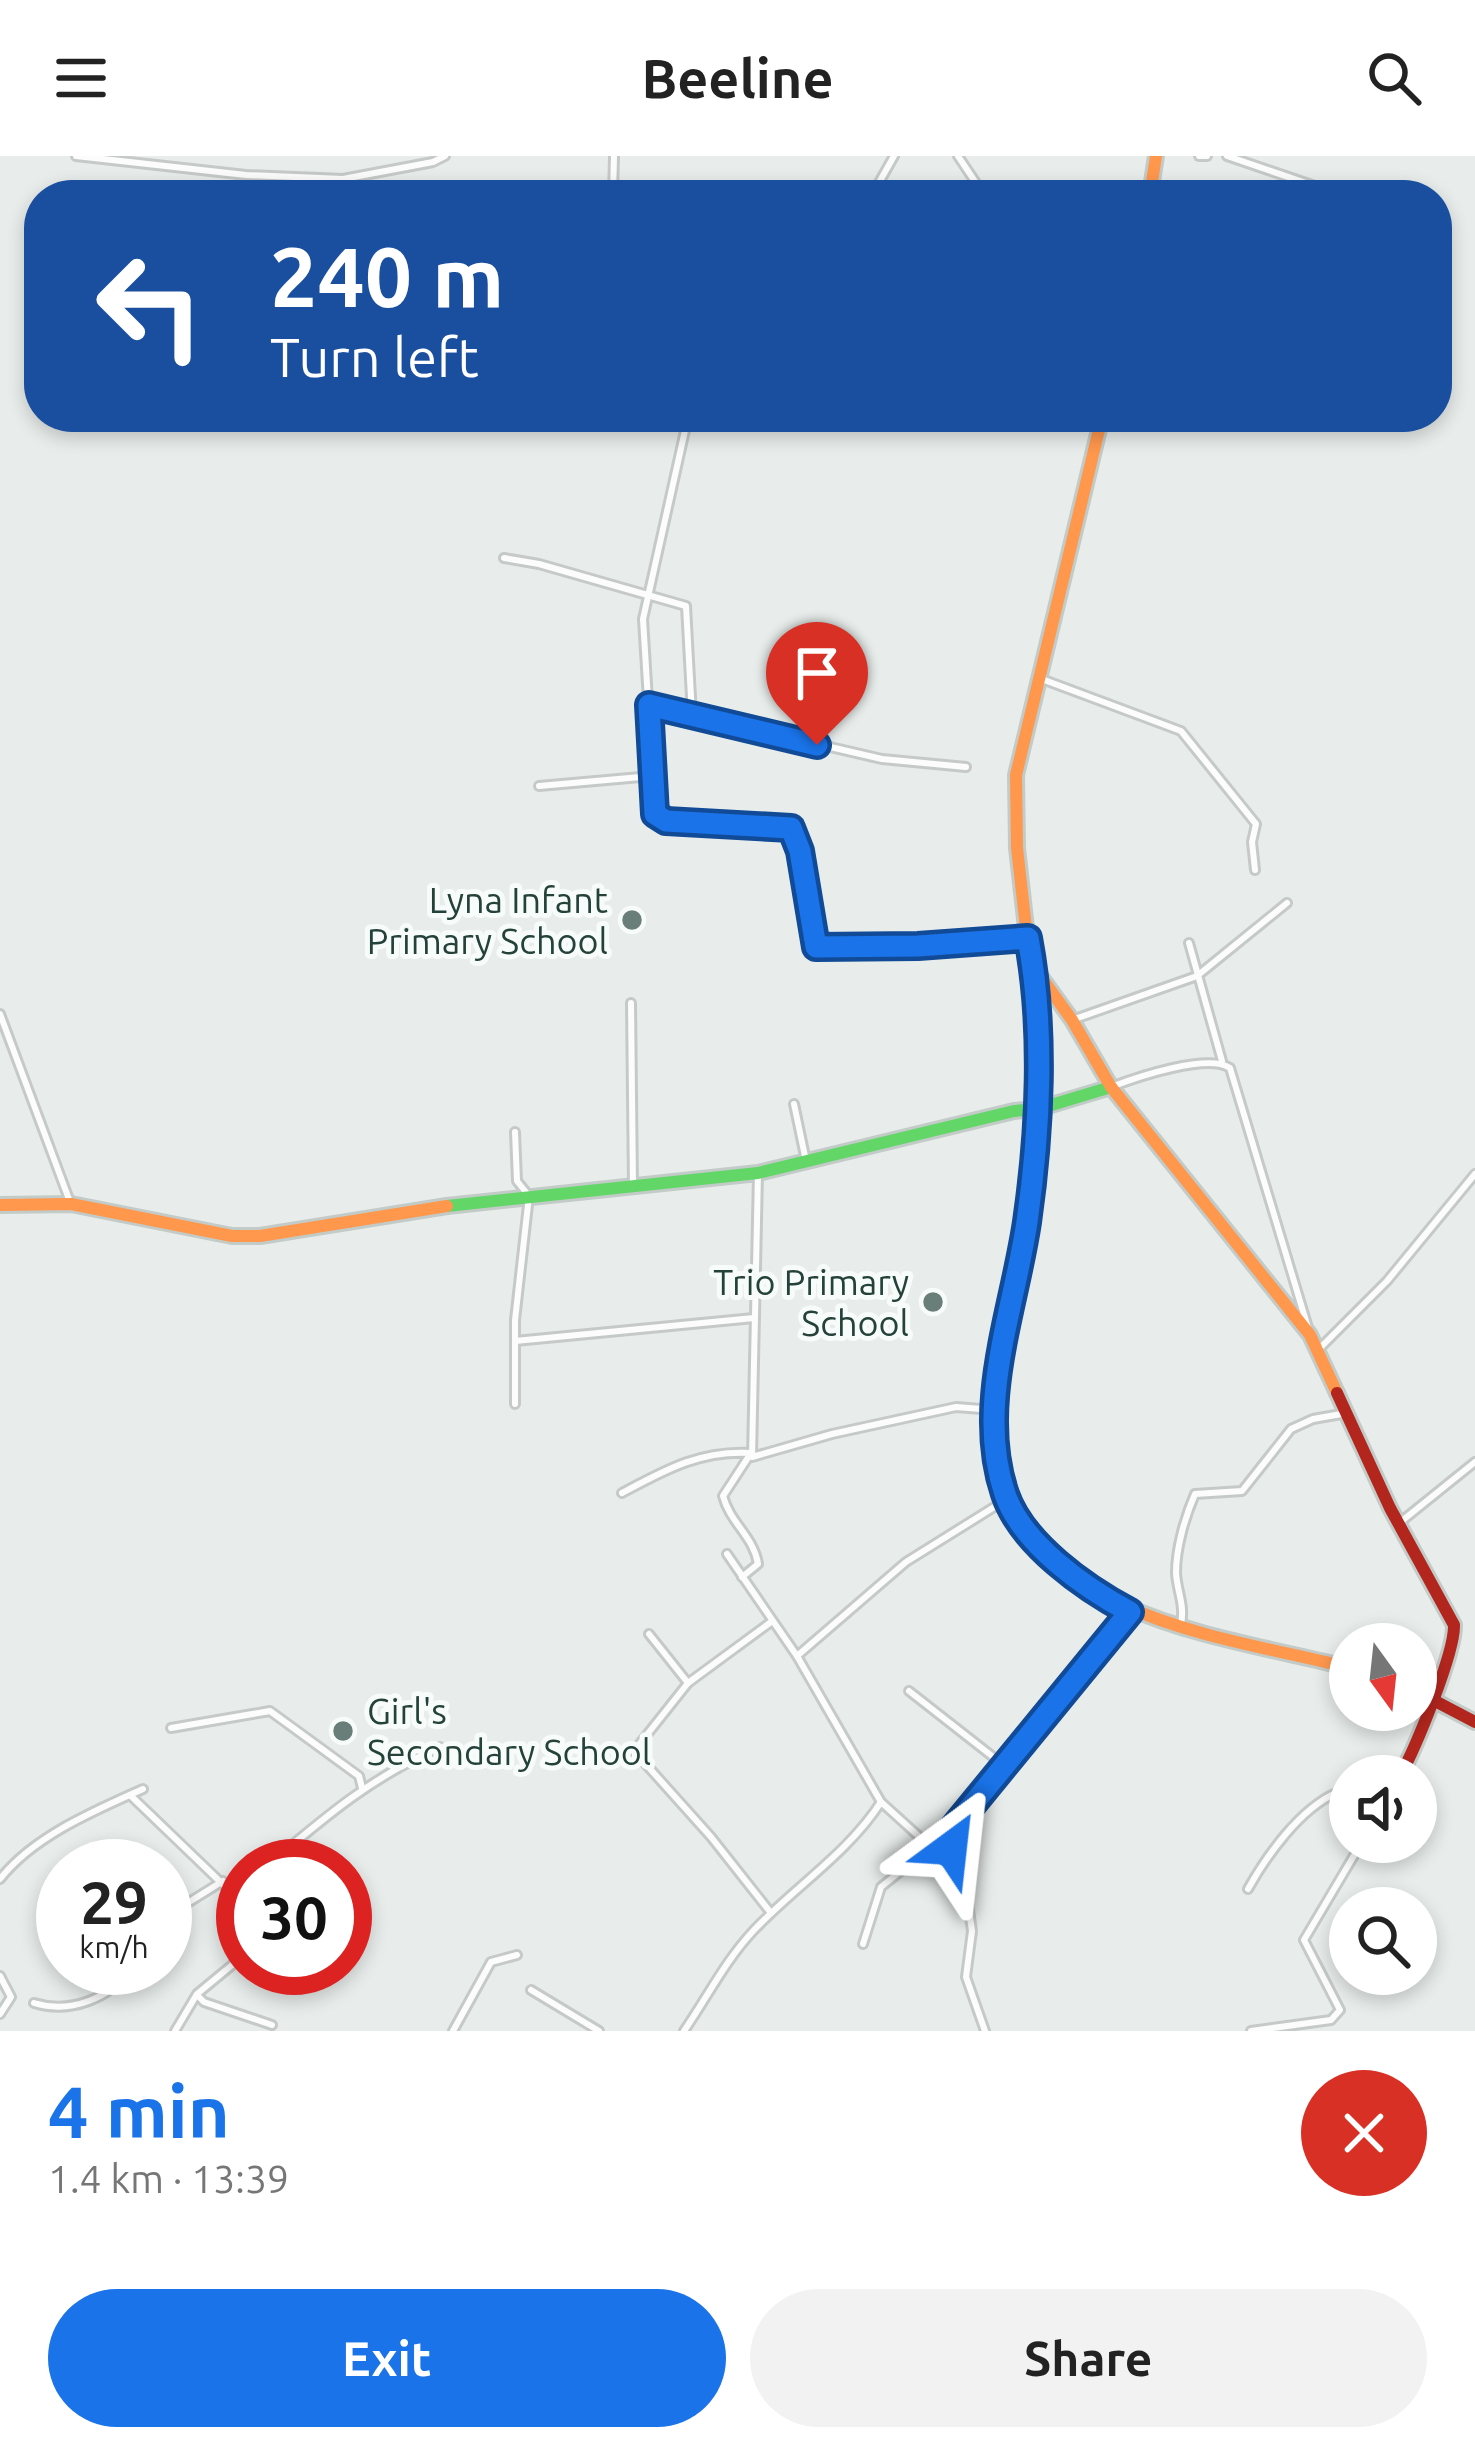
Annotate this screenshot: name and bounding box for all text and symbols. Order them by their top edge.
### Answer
icon: menu [48,45,114,111]
icon: search [1361,45,1427,111]
text: Beeline [641,48,834,108]
icon: left [72,228,228,384]
text: 240 m [270,229,504,323]
text: Turn left [270,327,479,387]
pin [766,622,868,745]
icon: arrive [784,640,850,706]
place label: Lyna Infant Primary School [367,879,608,961]
marker: Lyna Infant Primary School [619,907,645,933]
place label: Trio Primary School [713,1261,909,1343]
marker: Trio Primary School [920,1289,946,1315]
north arrow [1329,1623,1437,1731]
map controls [1329,1623,1437,1995]
place label: Girl's Secondary School [367,1690,651,1772]
marker: Girl's Secondary School [330,1718,356,1744]
button: sound [1329,1755,1437,1863]
position arrow [888,1785,1014,1911]
speed limit sign: 30 [216,1839,372,1995]
text: 29 [80,1868,148,1935]
button: search [1329,1887,1437,1995]
text: km/h [79,1930,149,1964]
button: close [1301,2070,1427,2196]
text: 4 min [48,2071,230,2152]
text: 1.4 km · 13:39 [48,2157,289,2200]
button: Exit [48,2289,726,2427]
button: Share [750,2289,1427,2427]

